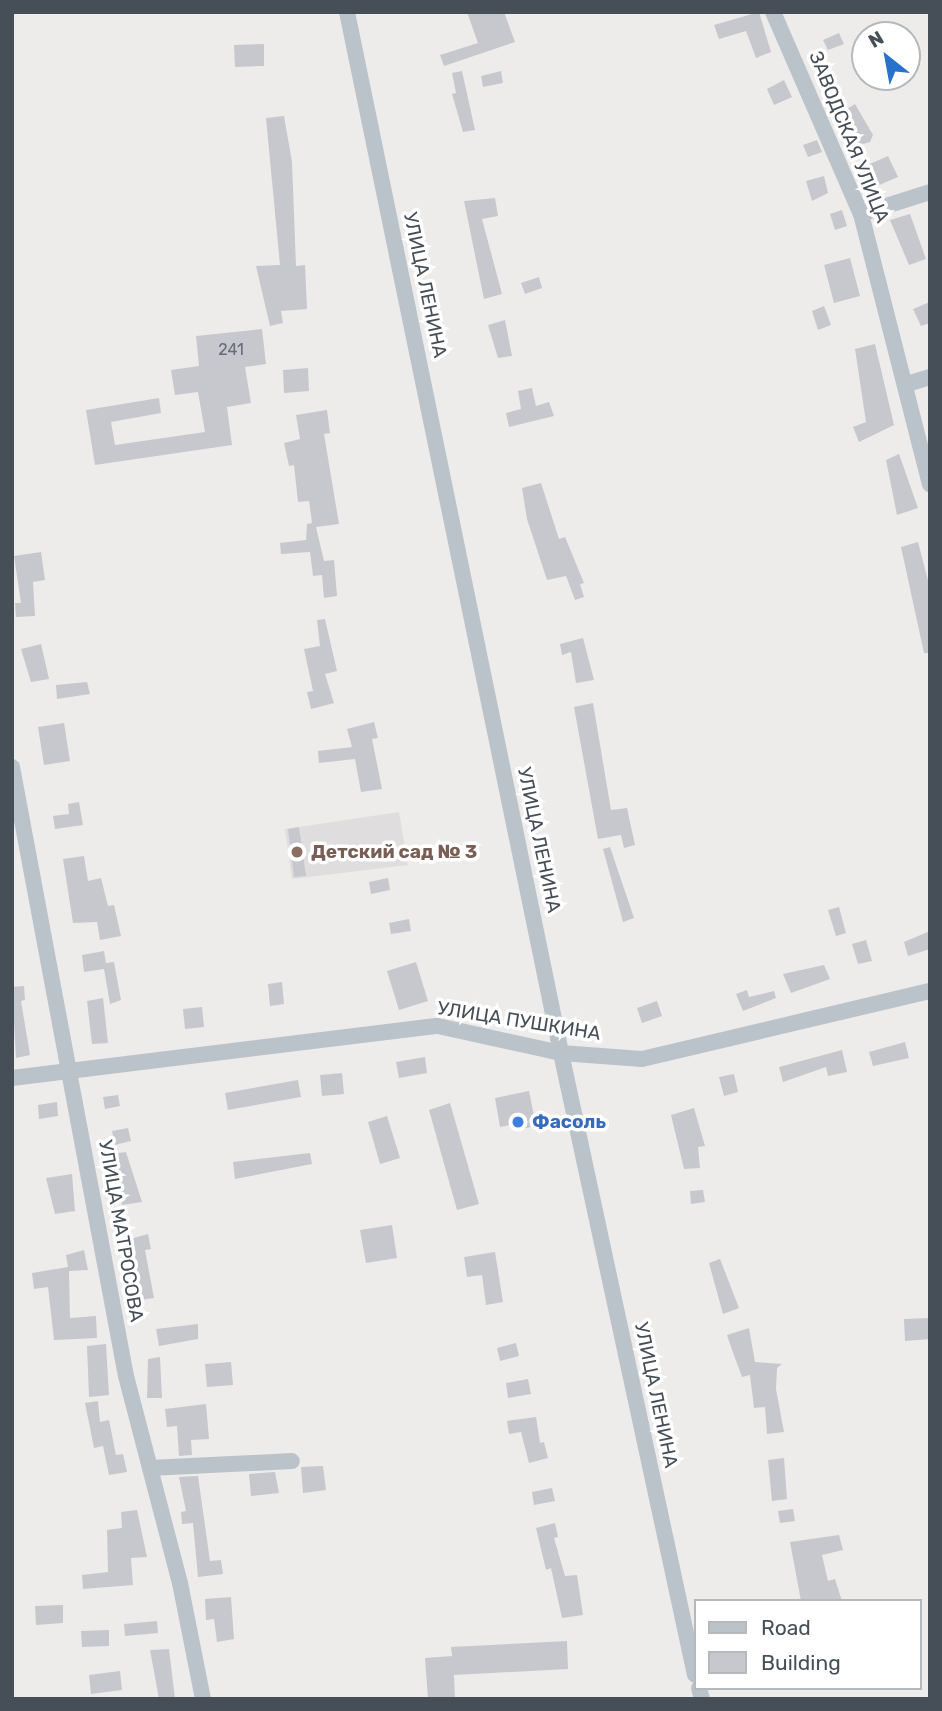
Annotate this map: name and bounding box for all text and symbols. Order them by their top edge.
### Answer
north arrow [851,21,921,91]
text: N [864,26,888,53]
street label: ЗАВОДСКАЯ УЛИЦА [804,48,894,226]
street label: УЛИЦА ЛЕНИНА [398,210,452,360]
house number: 241 [218,340,244,360]
street label: УЛИЦА ЛЕНИНА [512,765,566,915]
place label: Детский сад № 3 [311,841,477,863]
marker: Детский сад № 3 [289,844,305,860]
street label: УЛИЦА ПУШКИНА [436,997,602,1045]
place label: Фасоль [532,1111,606,1133]
marker: Фасоль [510,1114,526,1130]
street label: УЛИЦА МАТРОСОВА [94,1138,148,1324]
street label: УЛИЦА ЛЕНИНА [629,1320,683,1470]
legend [694,1599,921,1690]
text: Road [761,1615,811,1640]
text: Building [761,1650,841,1675]

